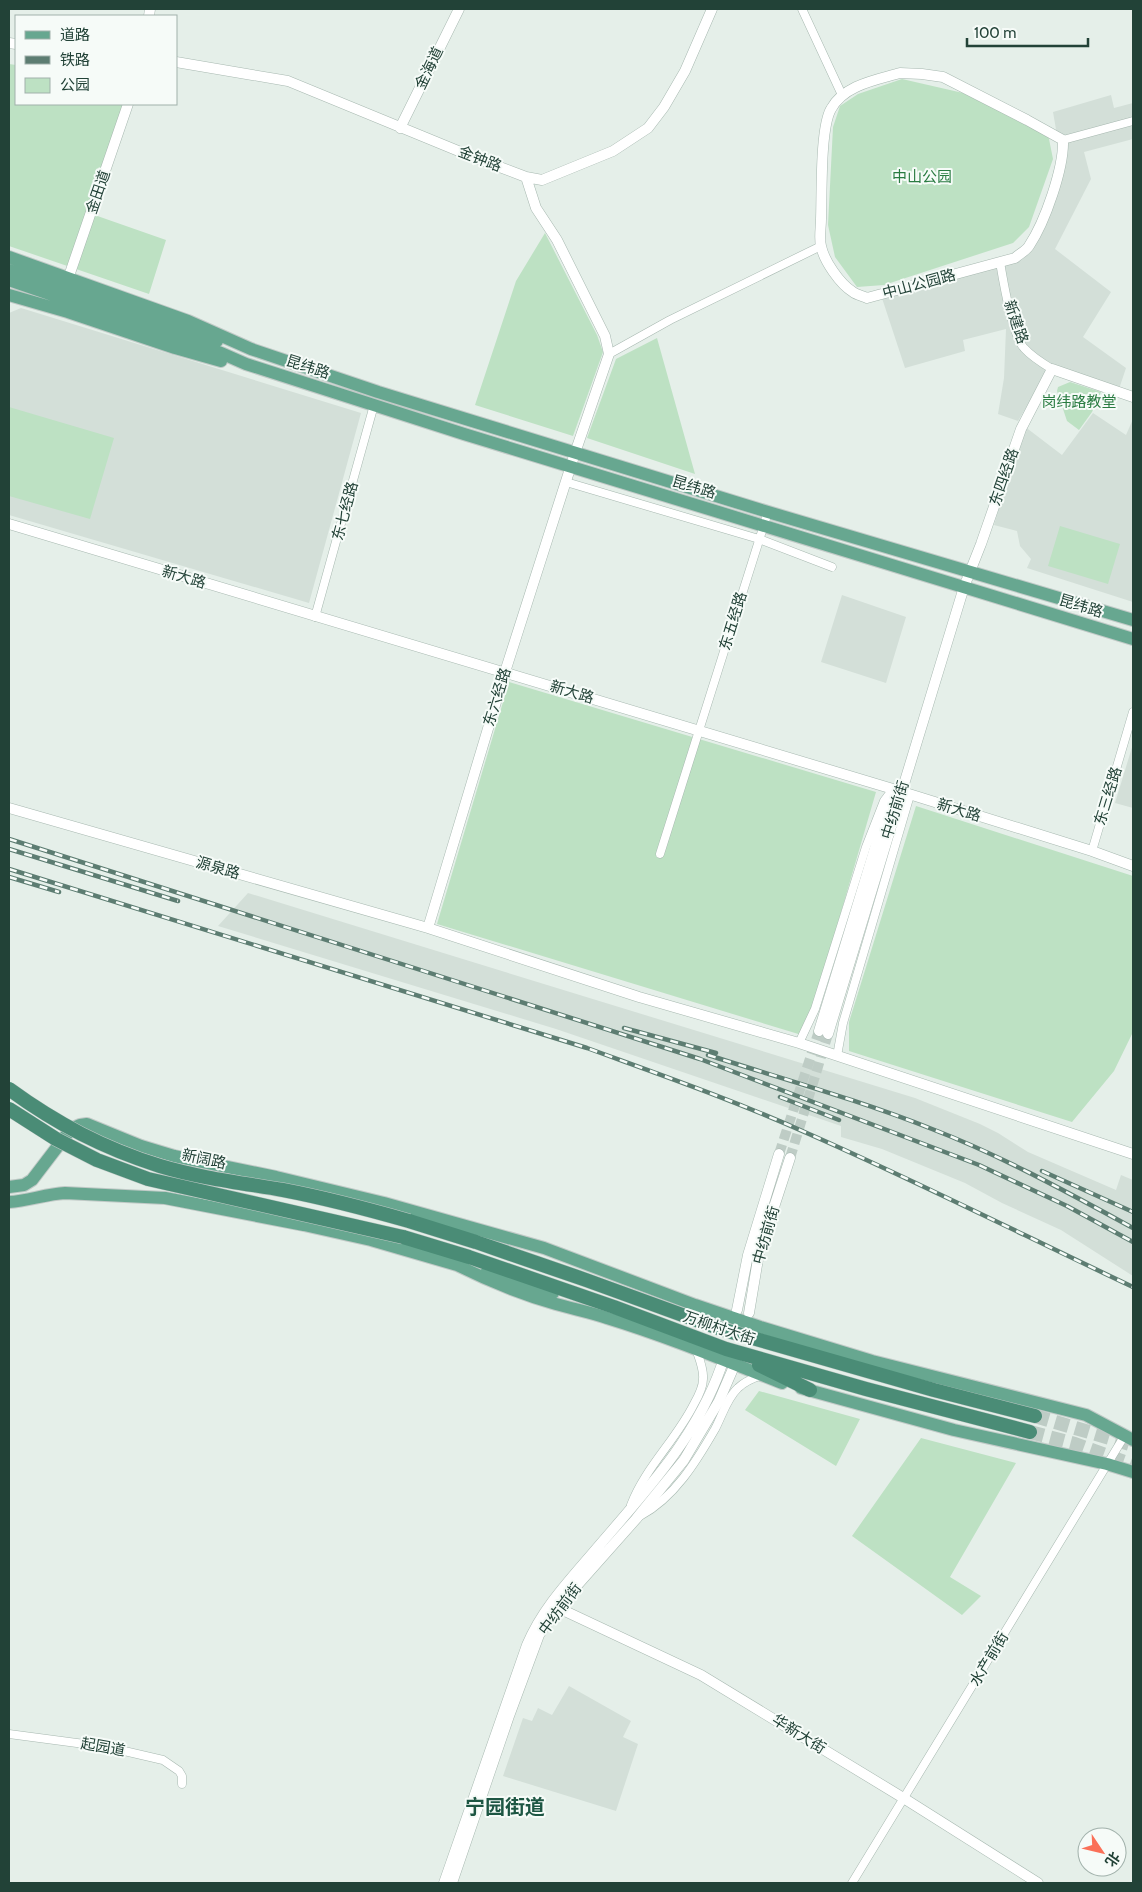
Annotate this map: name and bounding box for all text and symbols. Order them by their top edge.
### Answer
legend [15,15,178,105]
scale bar [967,15,1088,47]
text: 100 m [974,24,1016,42]
text: 道路 [60,26,90,44]
street label: 金海道 [411,44,447,92]
text: 铁路 [60,51,90,69]
text: 公园 [60,76,90,94]
street label: 金钟路 [456,143,504,175]
street label: 金田道 [82,168,114,216]
park label: 中山公园 [892,168,952,186]
street label: 中山公园路 [880,266,958,302]
street label: 新建路 [1000,298,1032,346]
street label: 昆纬路 [284,351,332,383]
park label: 岗纬路教堂 [1041,393,1117,411]
street label: 东四经路 [986,446,1022,508]
street label: 昆纬路 [670,472,718,502]
street label: 东七经路 [329,480,361,542]
street label: 新大路 [160,562,208,592]
street label: 东五经路 [716,590,750,652]
street label: 昆纬路 [1057,591,1105,621]
street label: 东六经路 [480,666,514,728]
street label: 新大路 [548,677,596,707]
street label: 东三经路 [1091,765,1125,827]
street label: 中纺前街 [878,779,912,841]
street label: 新大路 [935,795,983,825]
street label: 源泉路 [194,853,242,883]
street label: 新阔路 [180,1146,228,1172]
street label: 中纺前街 [749,1204,783,1266]
street label: 万柳村大街 [681,1307,757,1349]
street label: 中纺前街 [535,1580,585,1638]
street label: 水产前街 [966,1629,1012,1689]
street label: 华新大街 [769,1710,829,1758]
street label: 起园道 [78,1734,127,1760]
district label: 宁园街道 [465,1795,545,1819]
north arrow [1077,1827,1127,1877]
text: 北 [1101,1849,1124,1870]

